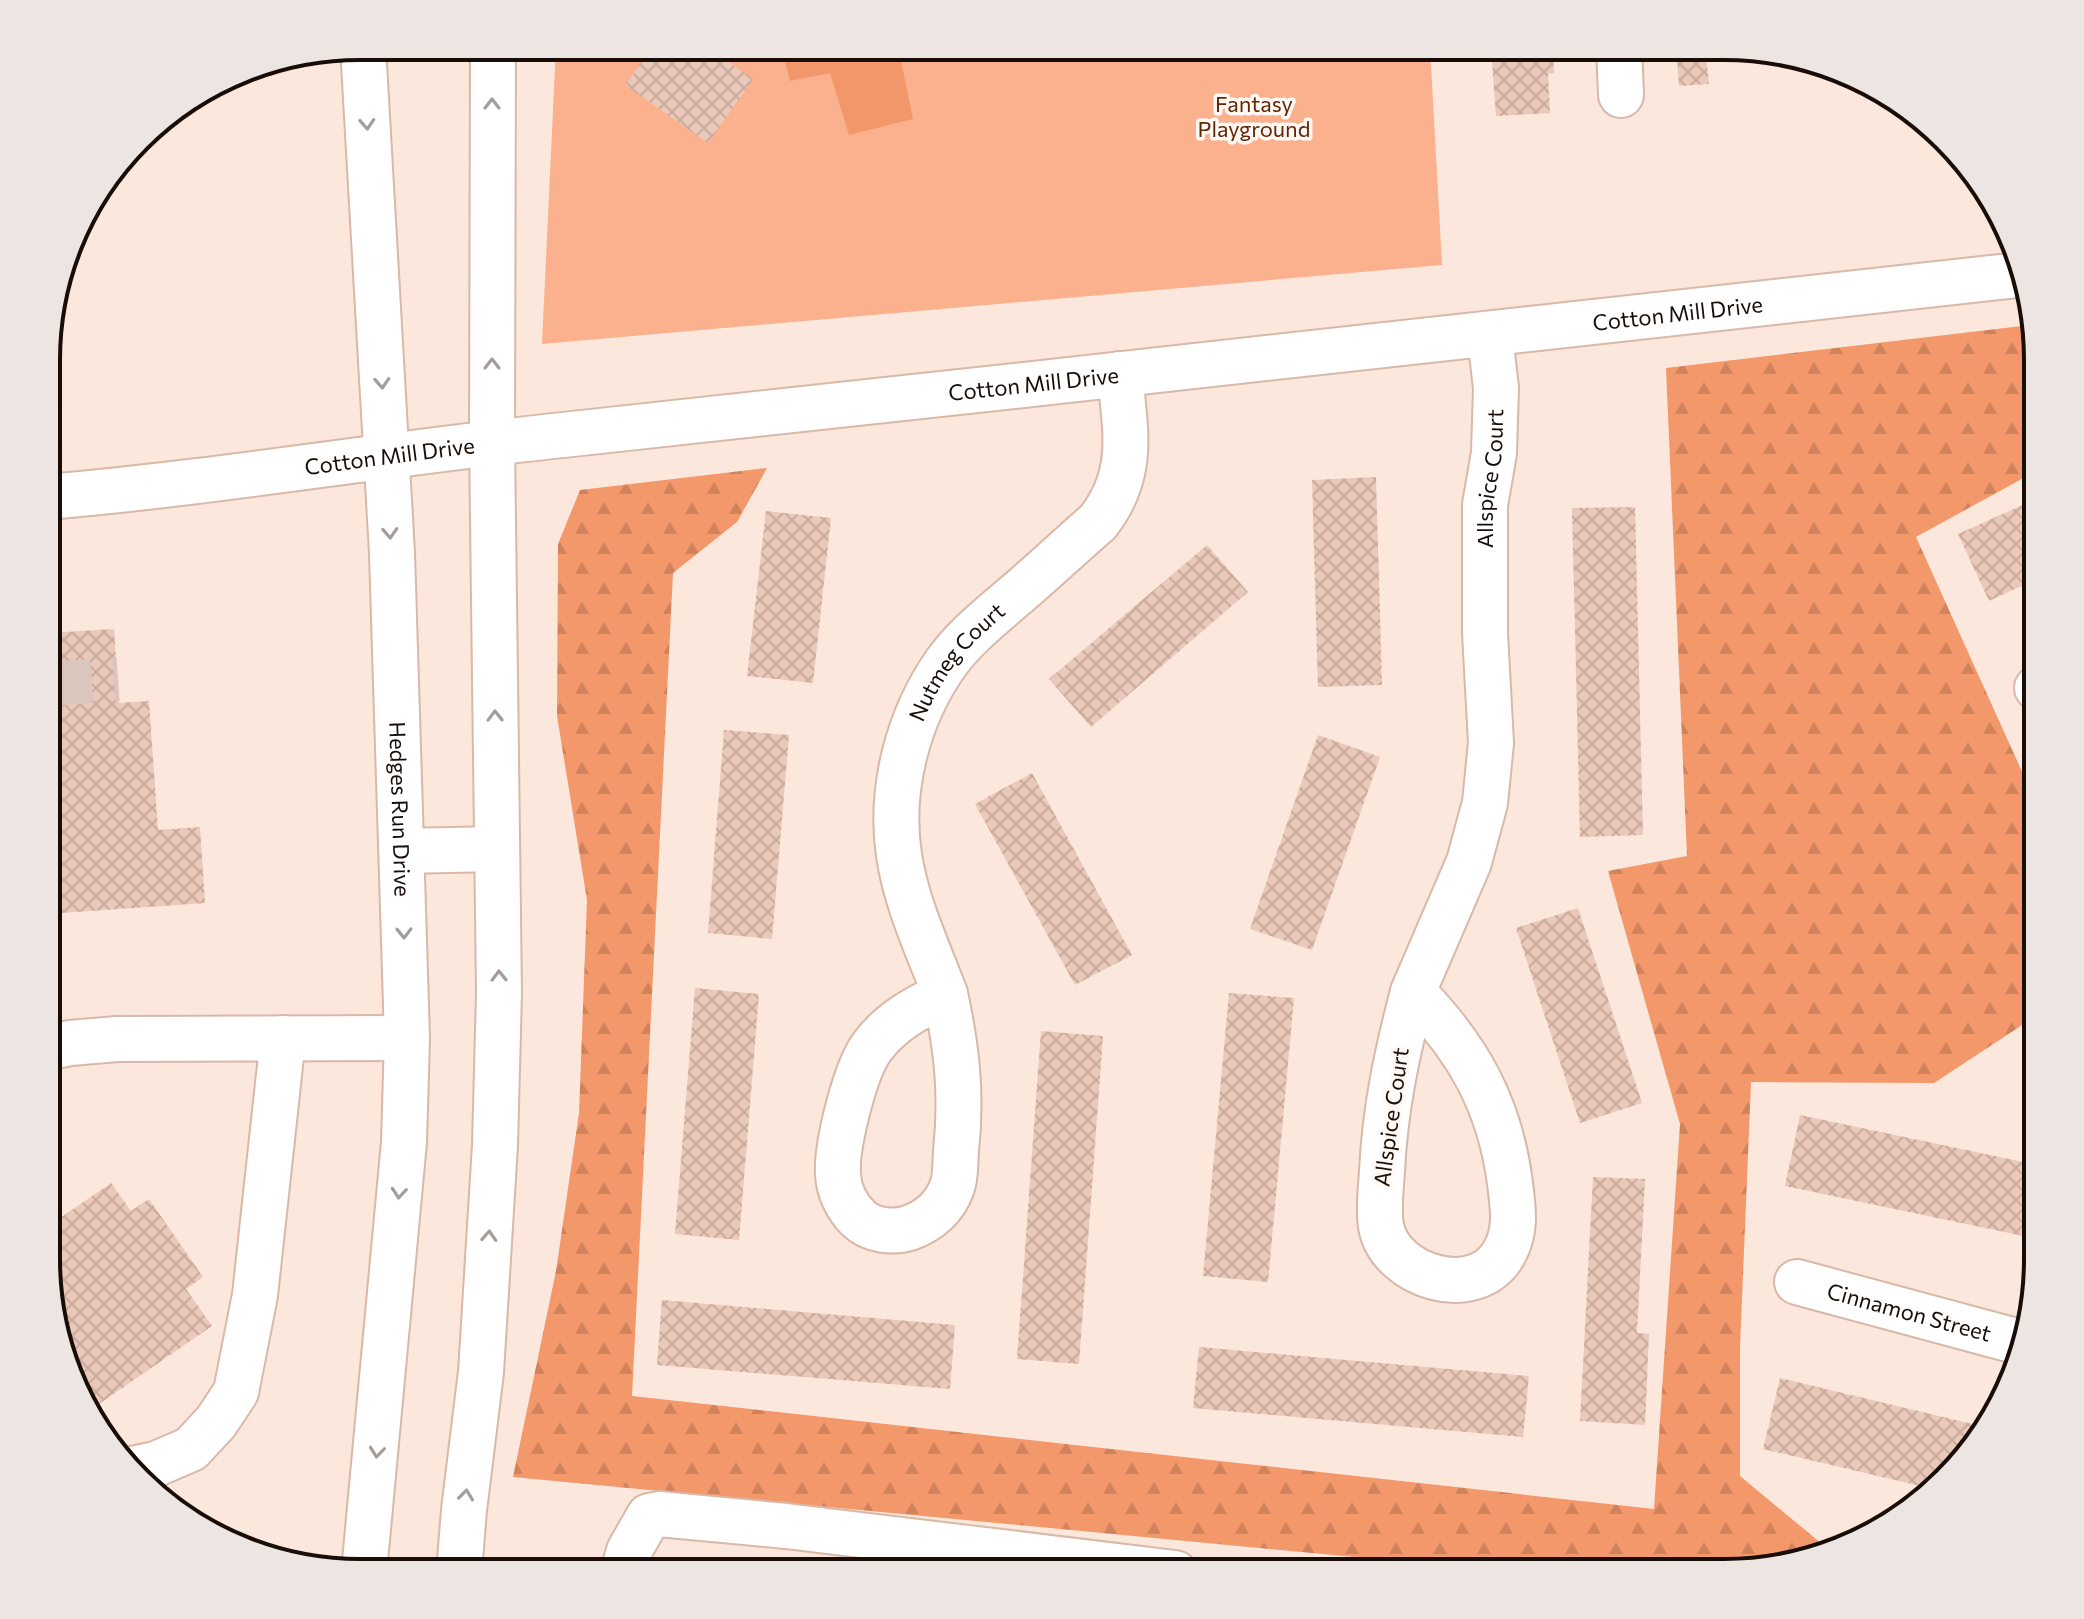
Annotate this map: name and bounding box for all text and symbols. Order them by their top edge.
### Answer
park label: Fantasy Playground [1198,90,1310,142]
one-way arrow [483,97,501,110]
one-way arrow [358,118,375,131]
street label: Cotton Mill Drive [1591,290,1764,336]
one-way arrow [483,357,501,370]
street label: Cotton Mill Drive [947,361,1120,406]
one-way arrow [373,377,390,390]
street label: Allspice Court [1471,408,1508,548]
street label: Cotton Mill Drive [303,431,476,480]
one-way arrow [382,527,399,540]
street label: Nutmeg Court [903,597,1010,725]
one-way arrow [486,709,504,722]
street label: Hedges Run Drive [384,721,417,897]
one-way arrow [395,927,413,940]
one-way arrow [490,969,508,982]
street label: Allspice Court [1367,1046,1414,1188]
one-way arrow [391,1186,408,1199]
one-way arrow [480,1229,497,1242]
street label: Cinnamon Street [1824,1277,1994,1347]
one-way arrow [368,1445,385,1458]
one-way arrow [457,1488,474,1501]

